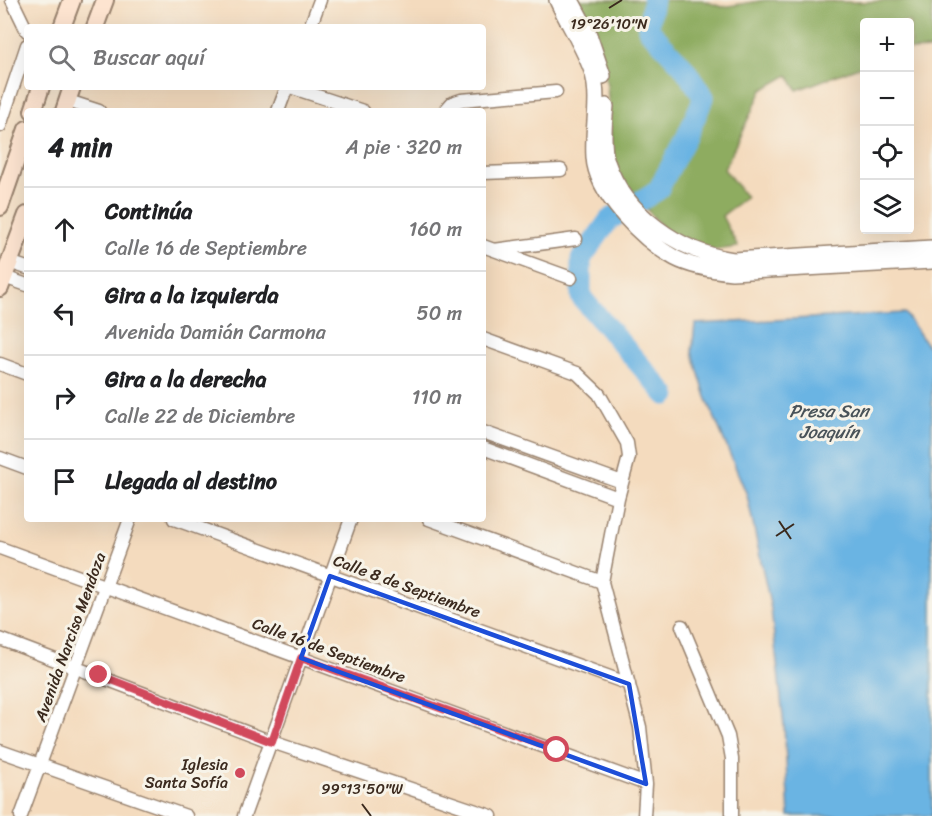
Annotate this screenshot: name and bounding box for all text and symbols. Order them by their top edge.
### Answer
text: 19°26'10"N [570,11,648,37]
map controls [860,18,914,234]
button: + [860,18,914,72]
search box [24,24,486,90]
text: Buscar aquí [93,38,205,77]
icon: search [45,41,78,74]
button: − [860,72,914,126]
text: 4 min [48,124,112,170]
button: locate [860,126,914,180]
text: A pie · 320 m [346,130,462,165]
button: layers [860,180,914,234]
text: Continúa [105,192,192,231]
text: 160 m [409,212,462,247]
icon: ahead [48,213,81,246]
text: Calle 16 de Septiembre [105,231,307,266]
text: Gira a la izquierda [105,276,278,315]
text: 50 m [417,296,462,331]
icon: left [48,297,81,330]
text: Avenida Damián Carmona [105,315,326,350]
text: Gira a la derecha [105,360,266,399]
text: 110 m [412,380,462,415]
icon: right [48,381,81,414]
water label: Presa San Joaquín [789,395,871,448]
text: Calle 22 de Diciembre [105,399,295,434]
text: Llegada al destino [105,462,277,501]
icon: arrive [48,465,81,498]
street label: Calle 8 de Septiembre [329,546,485,626]
street label: Avenida Narciso Mendoza [25,548,114,727]
street label: Calle 16 de Septiembre [248,609,410,691]
route end [85,661,111,687]
route start [543,736,569,762]
place label: Iglesia Santa Sofía [145,750,228,797]
marker: Iglesia Santa Sofía [233,766,247,780]
text: 99°13'50"W [321,776,403,802]

